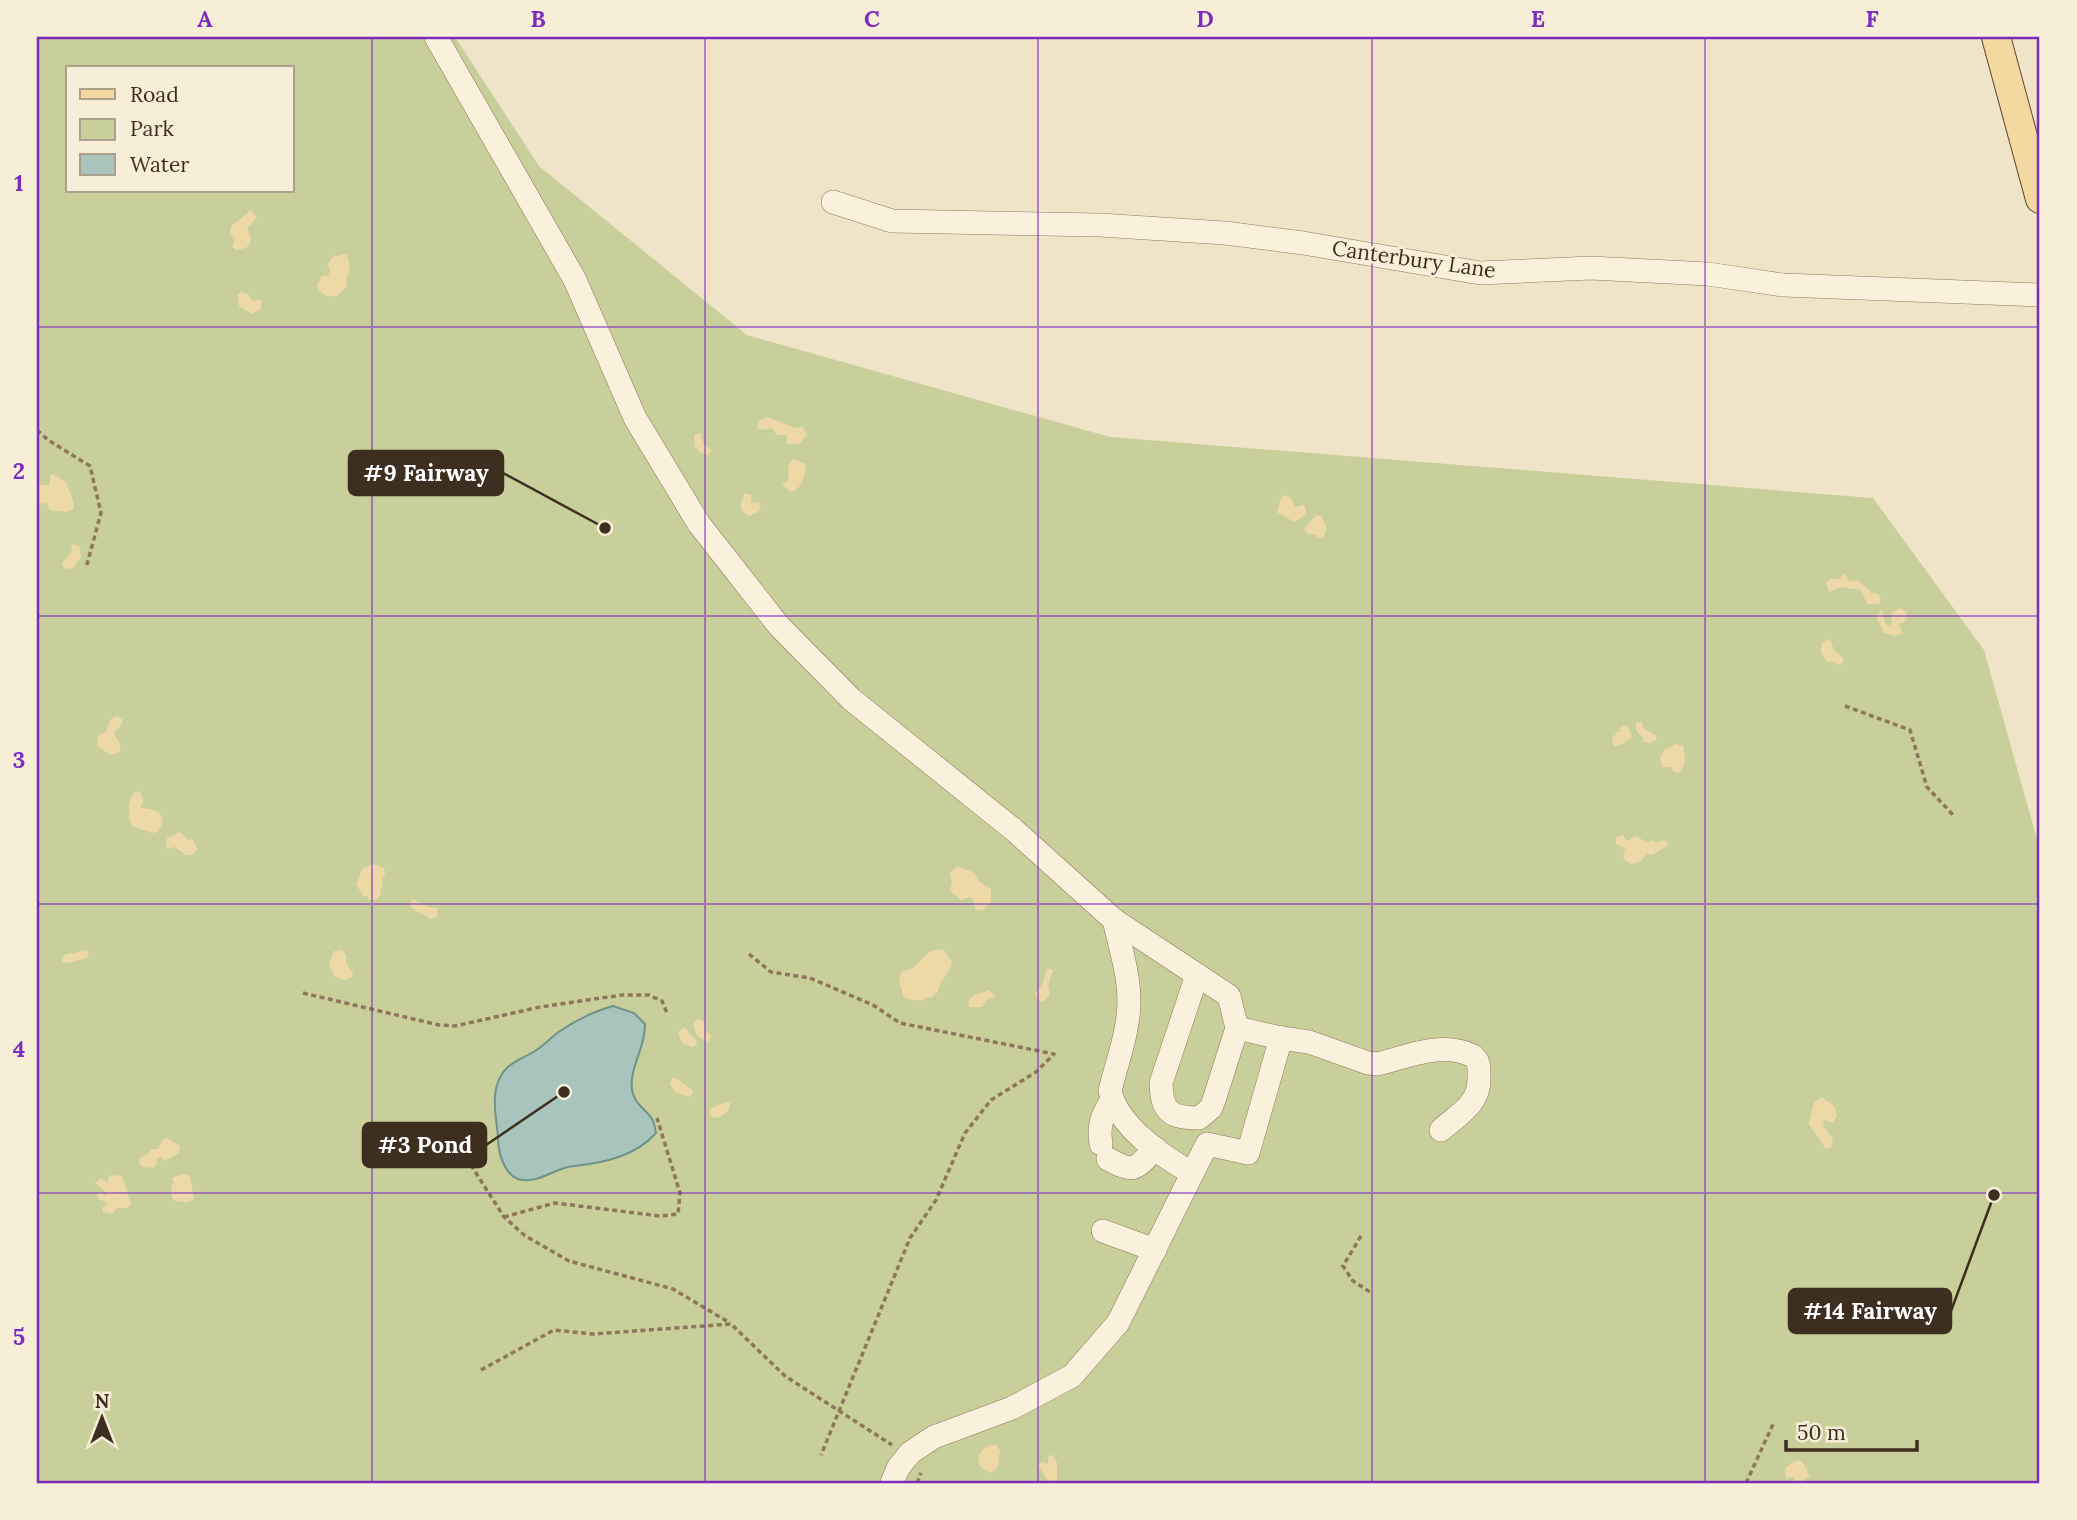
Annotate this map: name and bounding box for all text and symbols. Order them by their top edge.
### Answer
text: A [197,4,213,33]
text: B [530,4,546,33]
text: C [864,4,880,33]
text: D [1196,4,1214,33]
text: E [1531,4,1545,33]
text: F [1865,4,1879,33]
legend [66,66,294,192]
text: Road [130,81,179,108]
text: Park [130,115,174,142]
text: Water [130,151,189,178]
text: 1 [14,168,24,197]
street label: Canterbury Lane [1330,234,1498,284]
callout: #9 Fairway [349,451,503,495]
text: 2 [13,456,25,485]
text: #9 Fairway [363,458,489,487]
text: 3 [13,745,25,774]
text: 4 [13,1034,25,1063]
callout: #3 Pond [363,1123,486,1167]
text: #3 Pond [378,1130,473,1159]
callout: #14 Fairway [1789,1289,1951,1333]
text: #14 Fairway [1803,1296,1937,1325]
text: 5 [13,1322,25,1351]
north arrow [66,1384,136,1454]
text: N [95,1389,110,1413]
scale bar [1786,1408,1918,1452]
text: 50 m [1797,1419,1846,1446]

